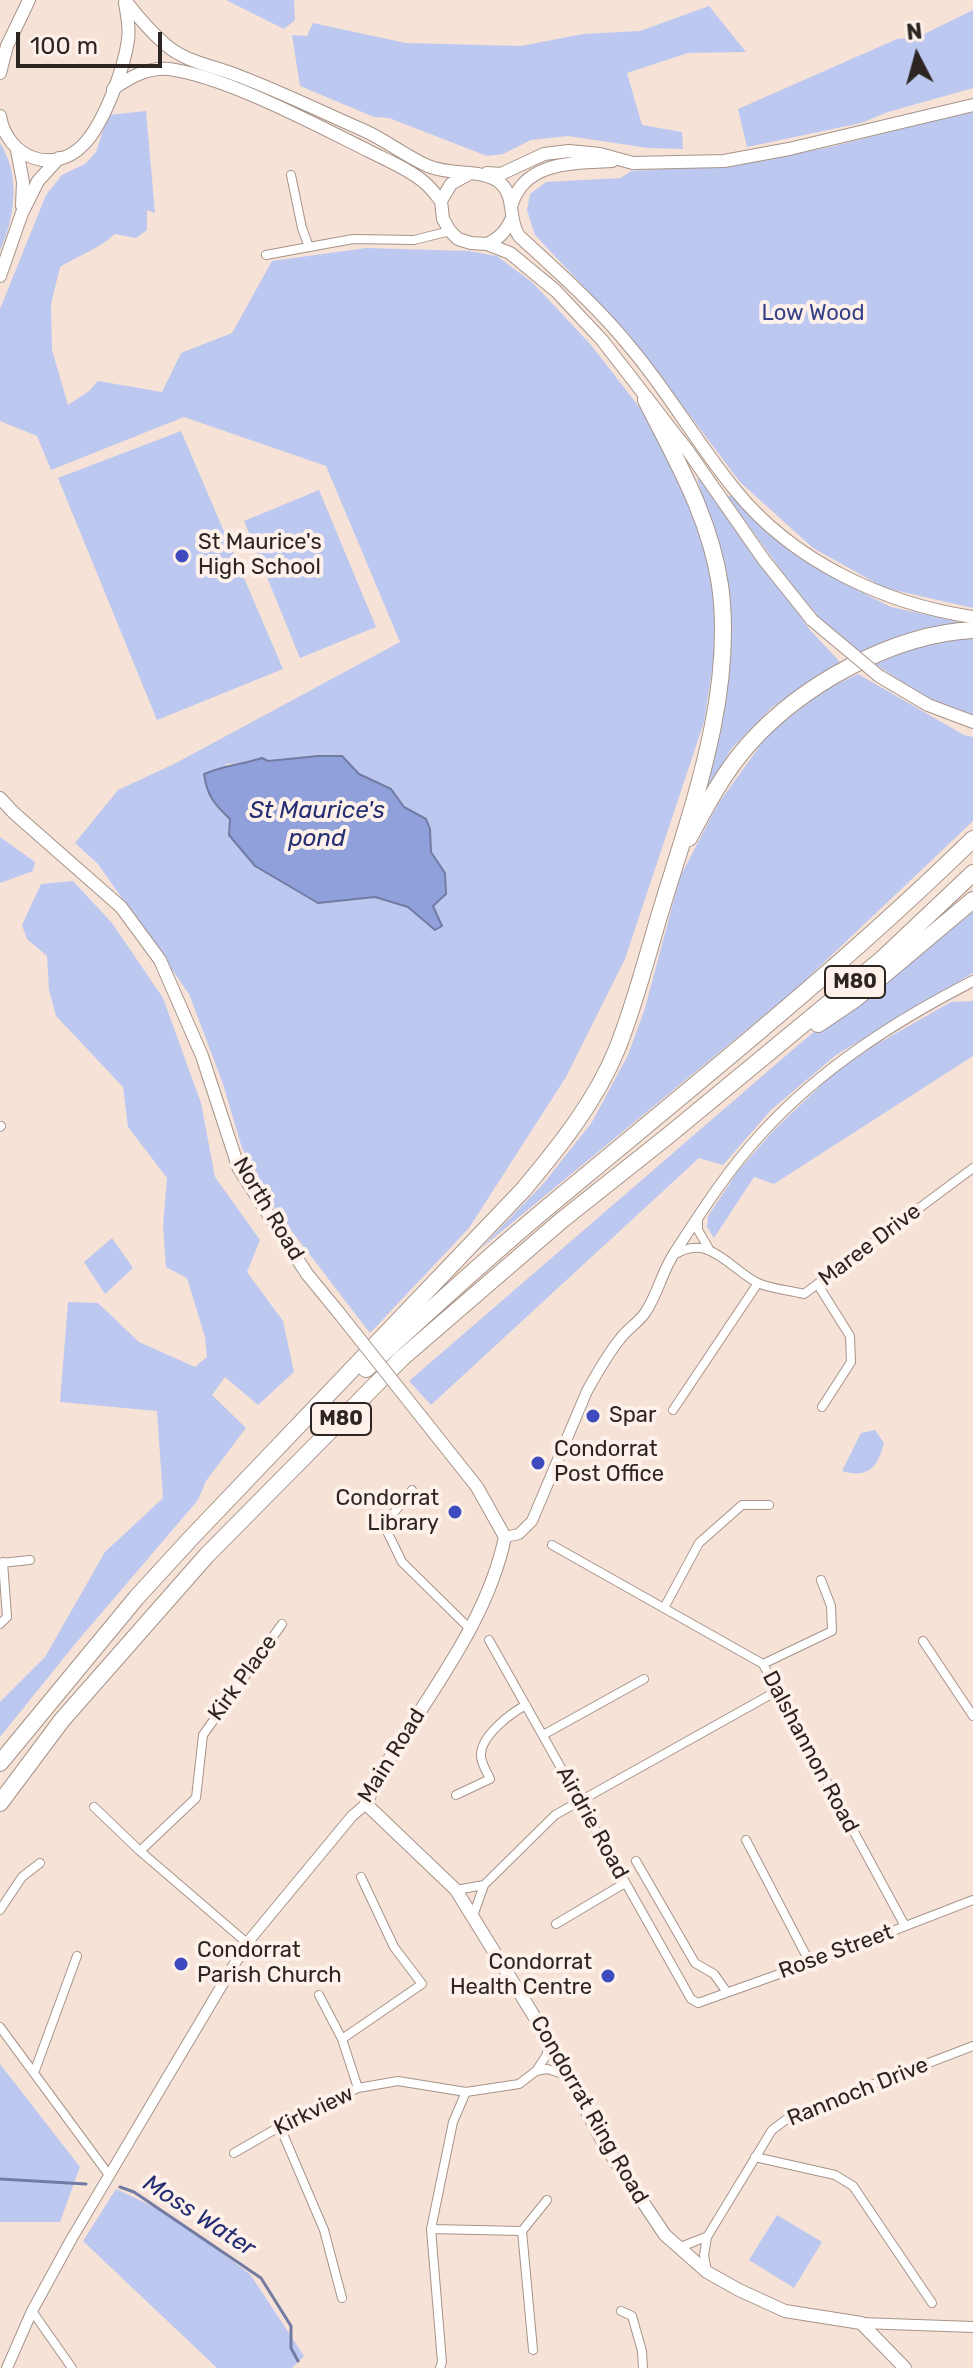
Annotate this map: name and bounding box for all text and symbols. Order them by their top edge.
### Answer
scale bar [20,16,166,66]
north arrow [877,16,957,96]
text: N [905,17,924,46]
text: 100 m [30,32,98,60]
park label: Low Wood [761,301,865,327]
place label: St Maurice's High School [198,530,322,582]
marker: St Maurice's High School [173,547,191,565]
water label: St Maurice's pond [249,797,385,853]
road number: M80 [825,966,885,998]
street label: North Road [227,1153,309,1265]
street label: Maree Drive [814,1198,926,1292]
road number: M80 [311,1403,371,1435]
place label: Spar [609,1403,656,1429]
marker: Spar [584,1407,602,1425]
place label: Condorrat Post Office [554,1437,664,1488]
marker: Condorrat Post Office [529,1454,547,1472]
place label: Condorrat Library [335,1486,439,1538]
marker: Condorrat Library [446,1503,464,1521]
street label: Kirk Place [203,1630,283,1726]
street label: Dalshannon Road [756,1667,864,1837]
street label: Main Road [353,1704,431,1808]
street label: Airdrie Road [550,1762,634,1884]
street label: Rose Street [775,1919,897,1985]
place label: Condorrat Parish Church [197,1938,342,1990]
place label: Condorrat Health Centre [450,1950,592,2002]
marker: Condorrat Parish Church [172,1955,190,1973]
marker: Condorrat Health Centre [599,1967,617,1985]
street label: Condorrat Ring Road [524,2011,654,2209]
street label: Rannoch Drive [784,2052,932,2132]
street label: Kirkview [270,2080,358,2142]
water label: Moss Water [137,2169,261,2263]

